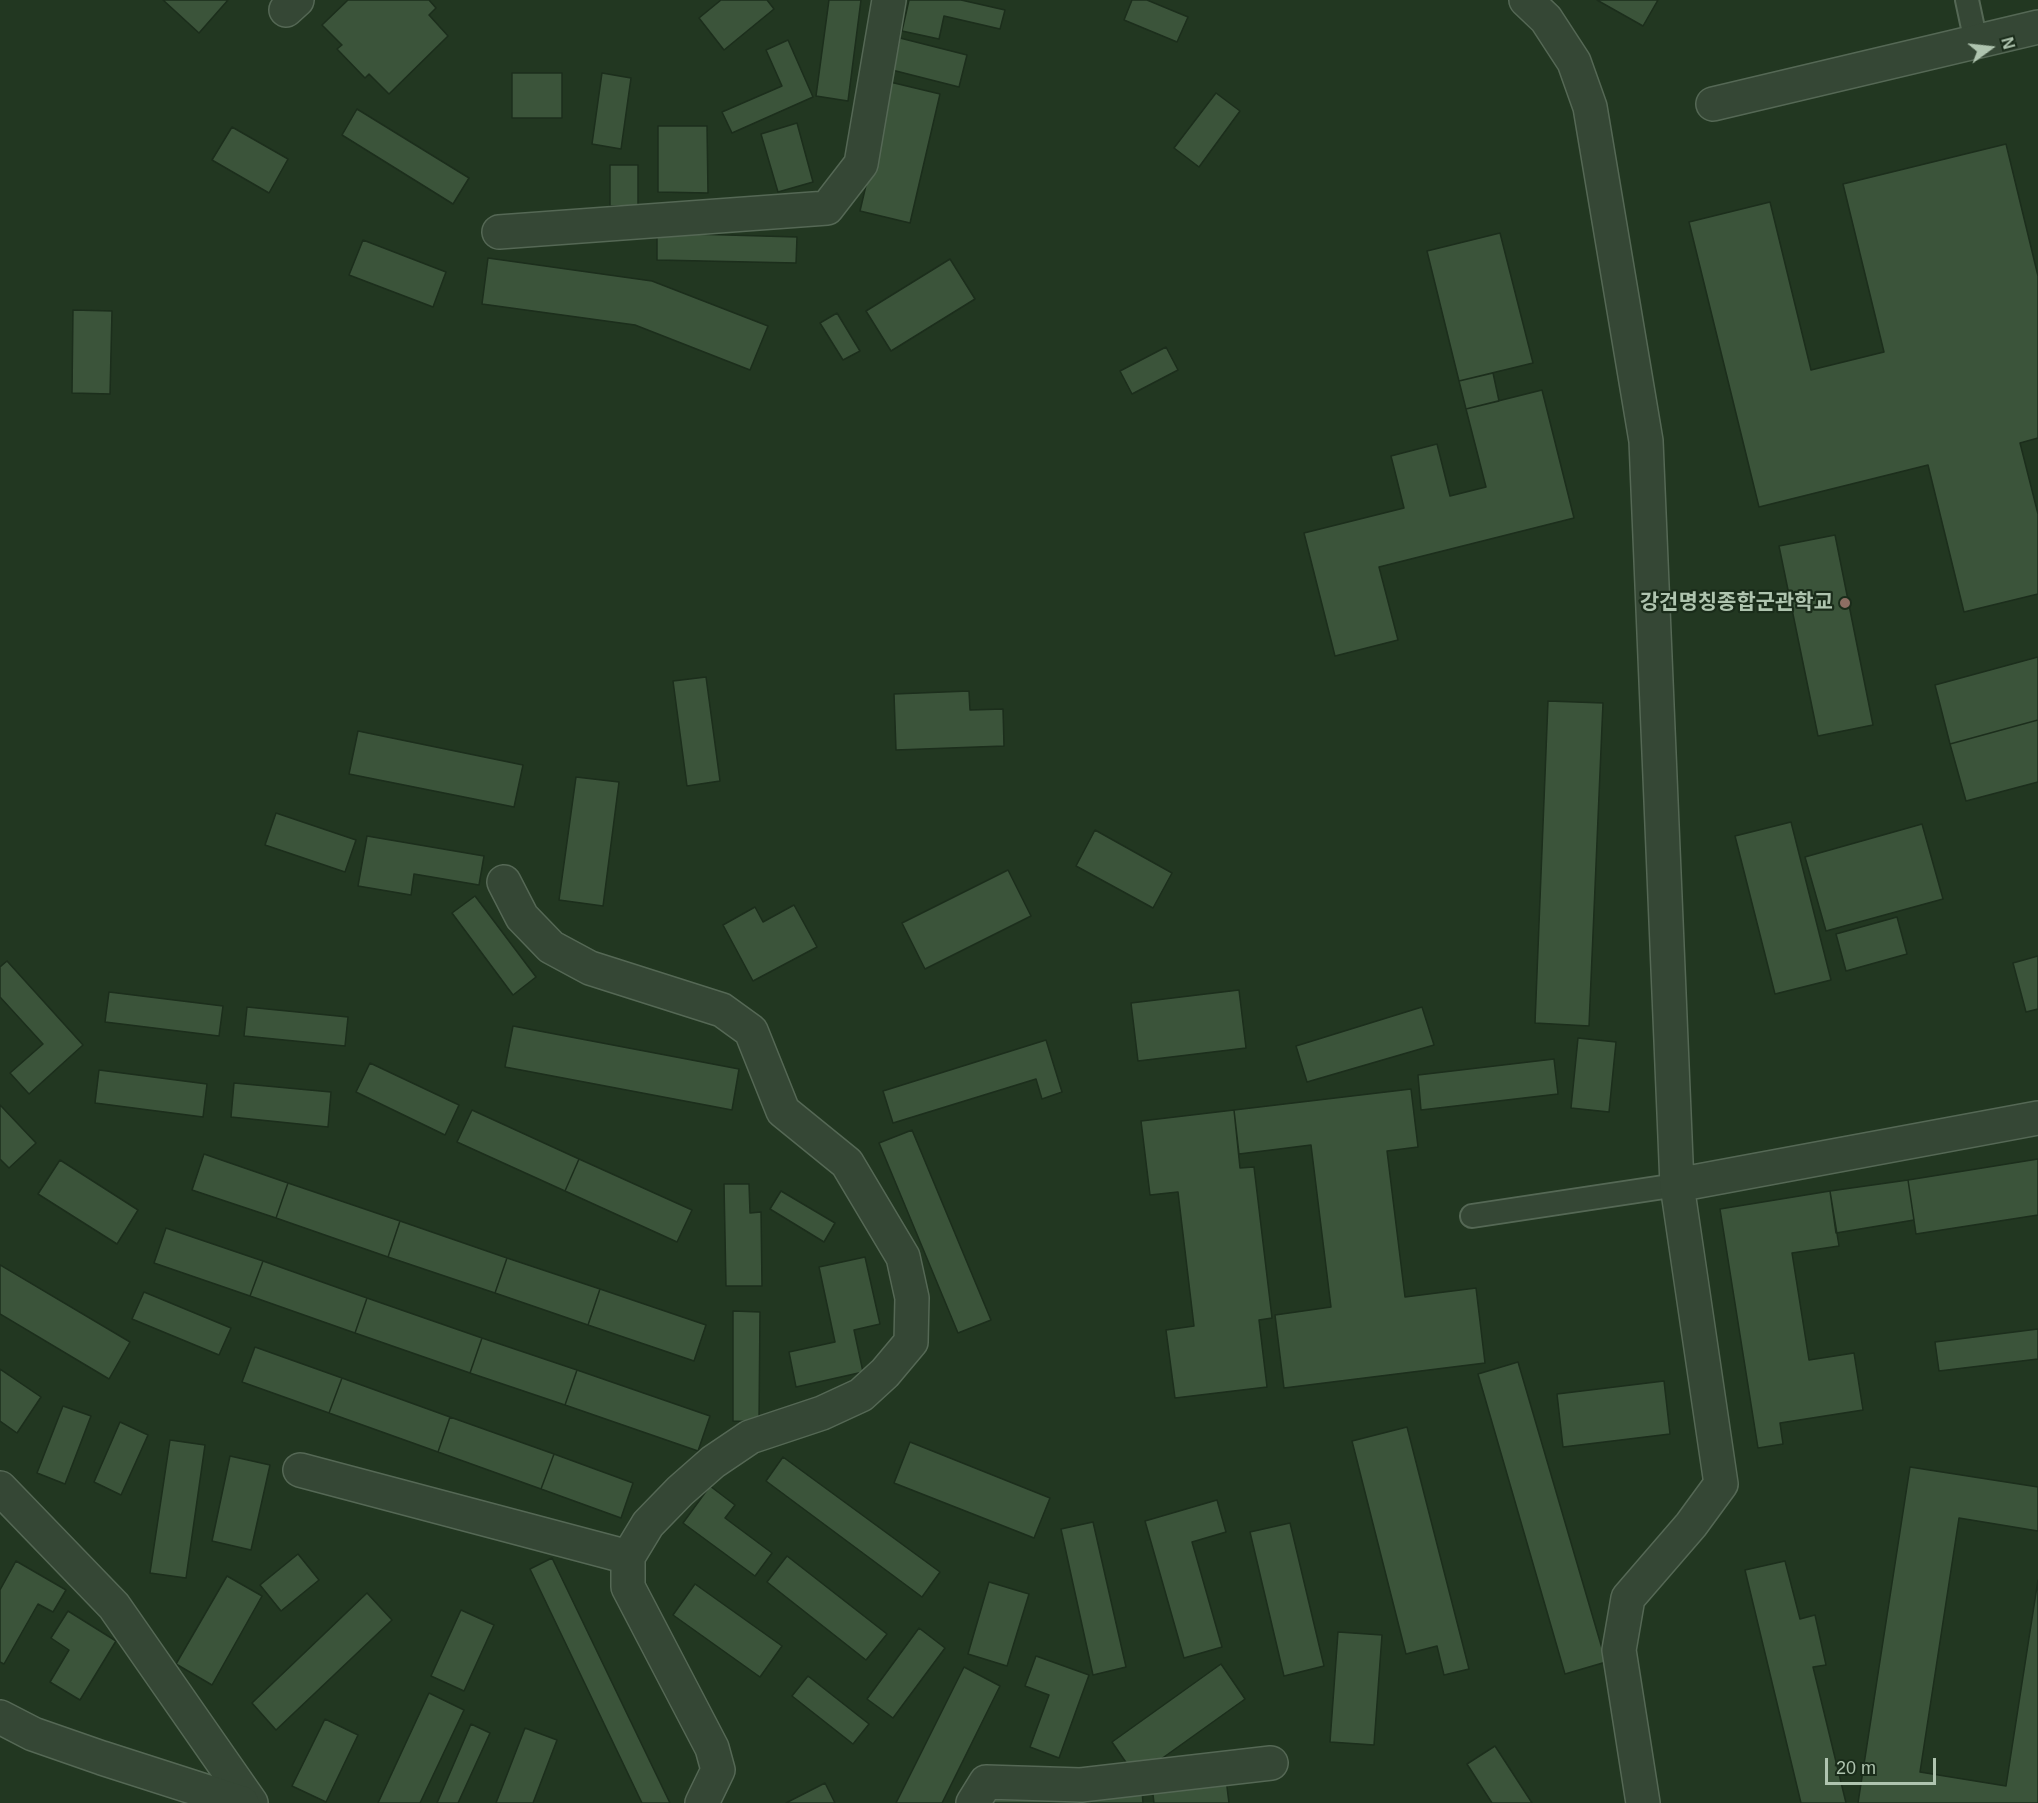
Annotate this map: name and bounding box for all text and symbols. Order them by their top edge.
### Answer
north arrow [1960,18,2020,78]
text: N [1998,35,2018,51]
place label: 강건명칭종합군관학교 [1640,590,1833,616]
marker: 강건명칭종합군관학교 [1838,596,1852,610]
scale bar [1828,1746,1939,1784]
text: 20 m [1836,1758,1876,1778]

